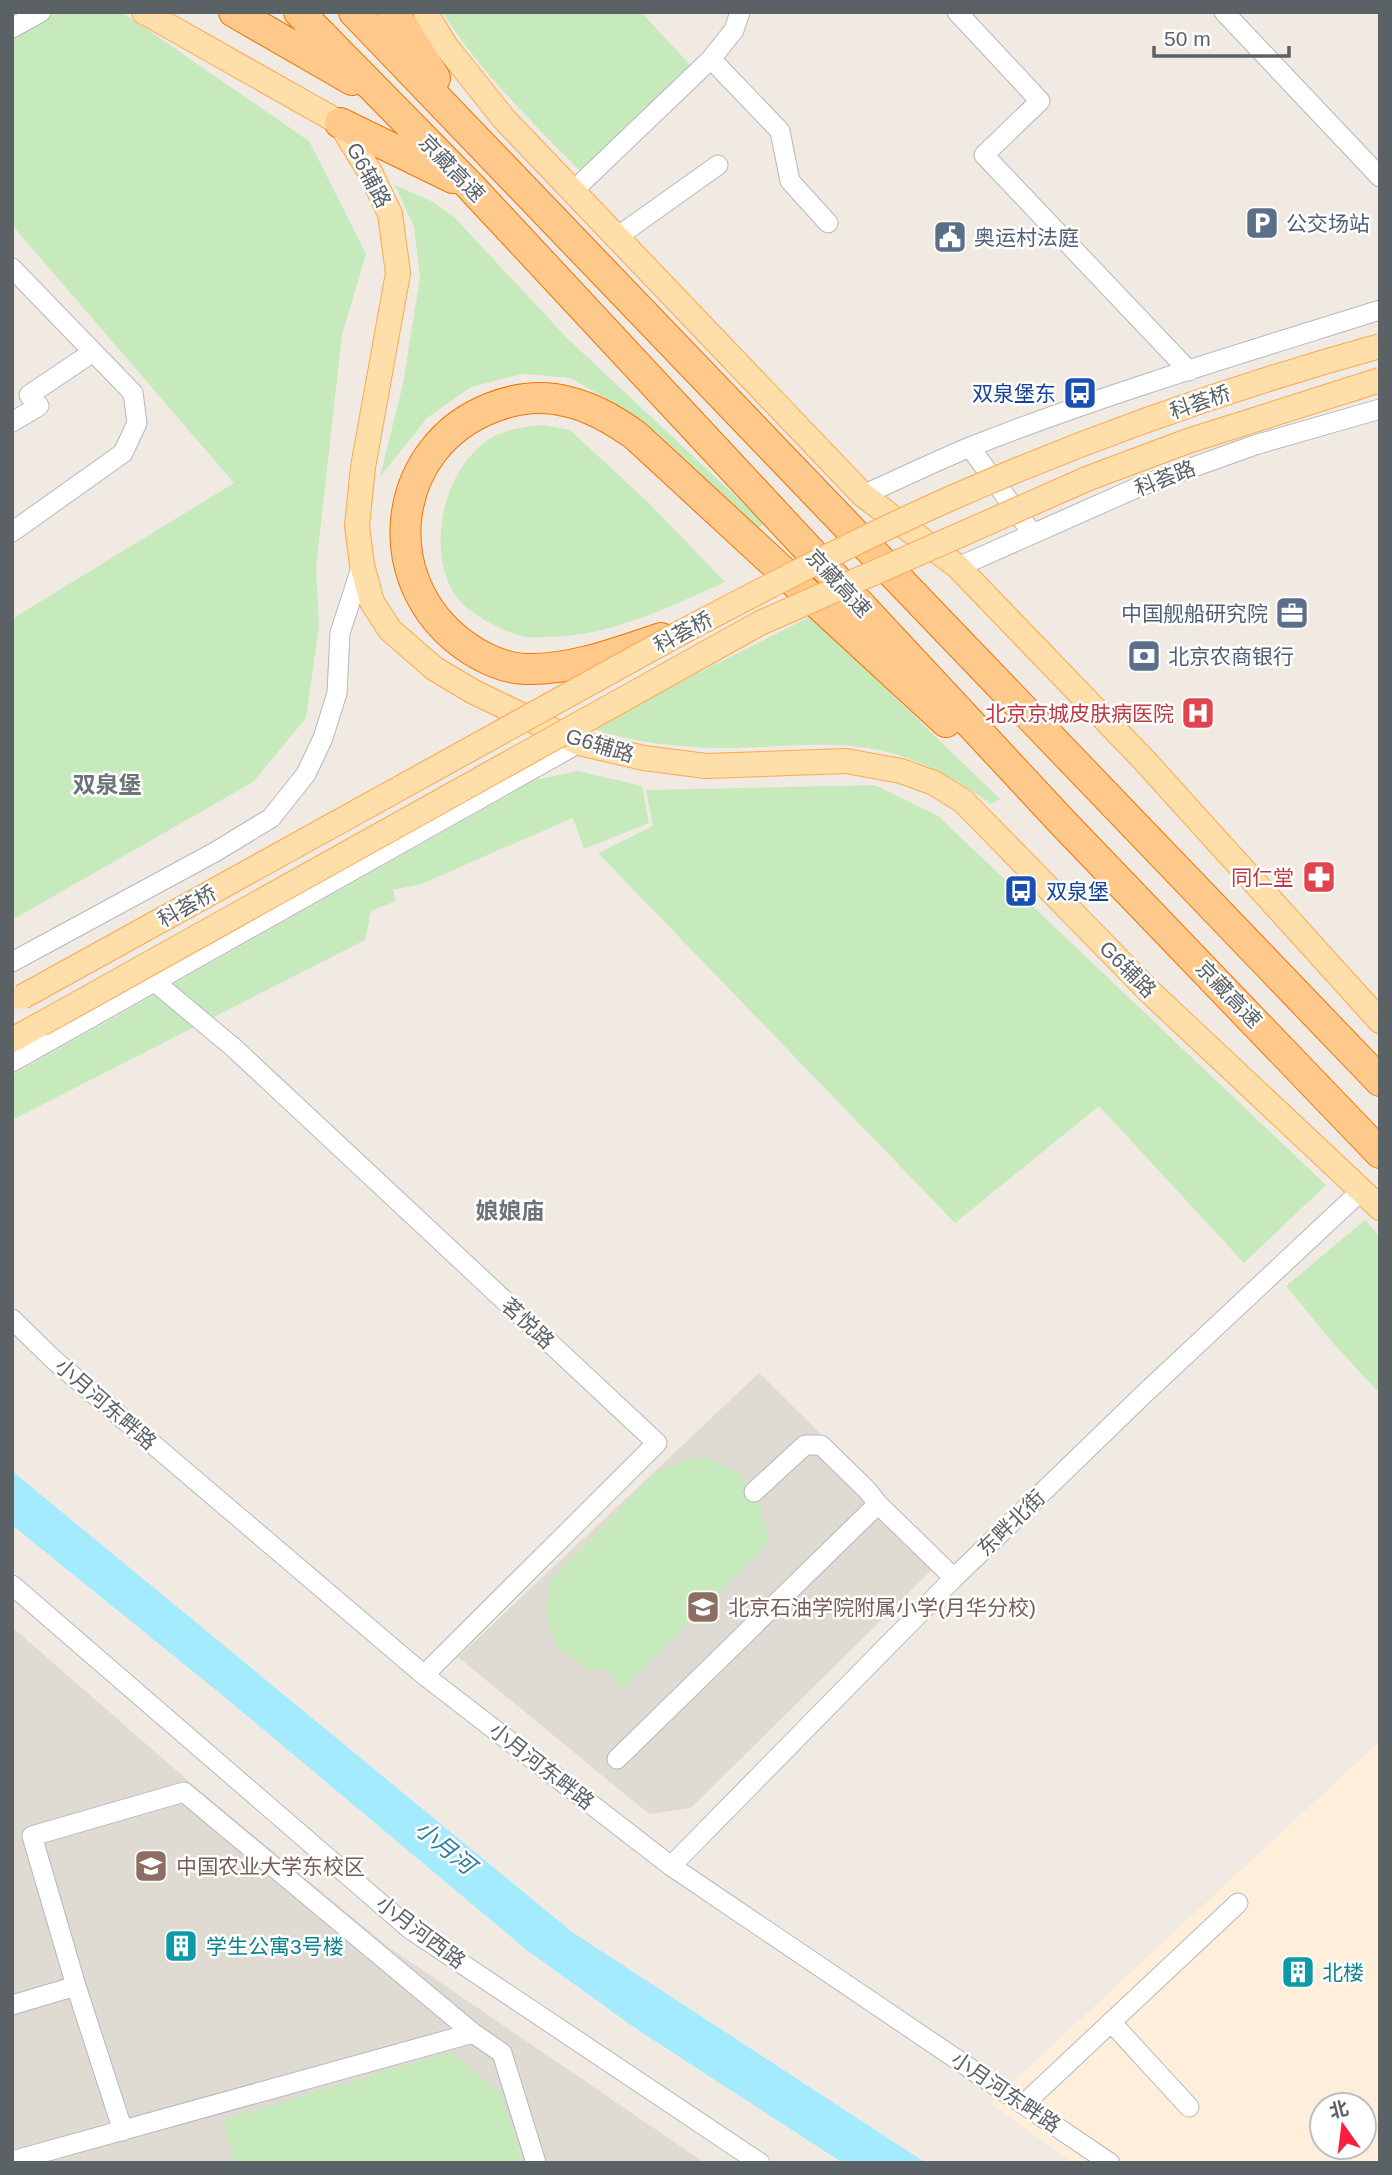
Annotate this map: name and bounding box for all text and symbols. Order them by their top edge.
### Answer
scale bar [1154,14,1289,58]
text: 50 m [1164,27,1211,50]
street label: 京藏高速 [415,130,489,206]
street label: G6辅路 [342,139,396,211]
parking icon: 公交场站 [1243,204,1281,242]
place label: 公交场站 [1286,212,1370,235]
public building icon: 奥运村法庭 [931,218,969,256]
place label: 奥运村法庭 [974,226,1079,249]
bus stop icon: 双泉堡东 [1061,374,1099,412]
street label: 科荟桥 [1166,381,1234,423]
place label: 双泉堡东 [972,382,1056,405]
street label: 科荟路 [1131,456,1199,500]
street label: 京藏高速 [802,544,876,622]
office icon: 中国舰船研究院 [1273,594,1311,632]
place label: 中国舰船研究院 [1121,602,1268,625]
street label: 科荟桥 [650,607,716,657]
bank icon: 北京农商银行 [1125,637,1163,675]
place label: 北京农商银行 [1168,645,1294,668]
hospital icon: 北京京城皮肤病医院 [1179,694,1217,732]
place label: 北京京城皮肤病医院 [985,702,1174,725]
street label: G6辅路 [563,724,637,766]
district label: 双泉堡 [73,772,142,798]
pharmacy icon: 同仁堂 [1300,858,1338,896]
place label: 同仁堂 [1231,866,1294,889]
bus stop icon: 双泉堡 [1002,872,1040,910]
place label: 双泉堡 [1046,880,1109,903]
street label: 科荟桥 [154,881,220,931]
street label: G6辅路 [1095,936,1161,1002]
street label: 京藏高速 [1192,956,1266,1032]
district label: 娘娘庙 [476,1198,545,1224]
street label: 茗悦路 [497,1293,559,1353]
street label: 小月河东畔路 [51,1354,161,1454]
street label: 东畔北街 [973,1486,1049,1560]
school or university icon: 北京石油学院附属小学(月华分校) [684,1588,722,1626]
place label: 北京石油学院附属小学(月华分校) [728,1596,1036,1619]
street label: 小月河东畔路 [485,1718,599,1814]
water label: 小月河 [410,1815,483,1881]
school or university icon: 中国农业大学东校区 [132,1847,170,1885]
place label: 中国农业大学东校区 [176,1855,365,1878]
street label: 小月河西路 [372,1891,470,1973]
building icon: 学生公寓3号楼 [162,1927,200,1965]
place label: 学生公寓3号楼 [206,1935,344,1958]
building icon: 北楼 [1279,1953,1317,1991]
place label: 北楼 [1322,1961,1364,1984]
street label: 小月河东畔路 [947,2047,1065,2137]
north arrow [1308,2091,1378,2161]
text: 北 [1327,2098,1351,2122]

